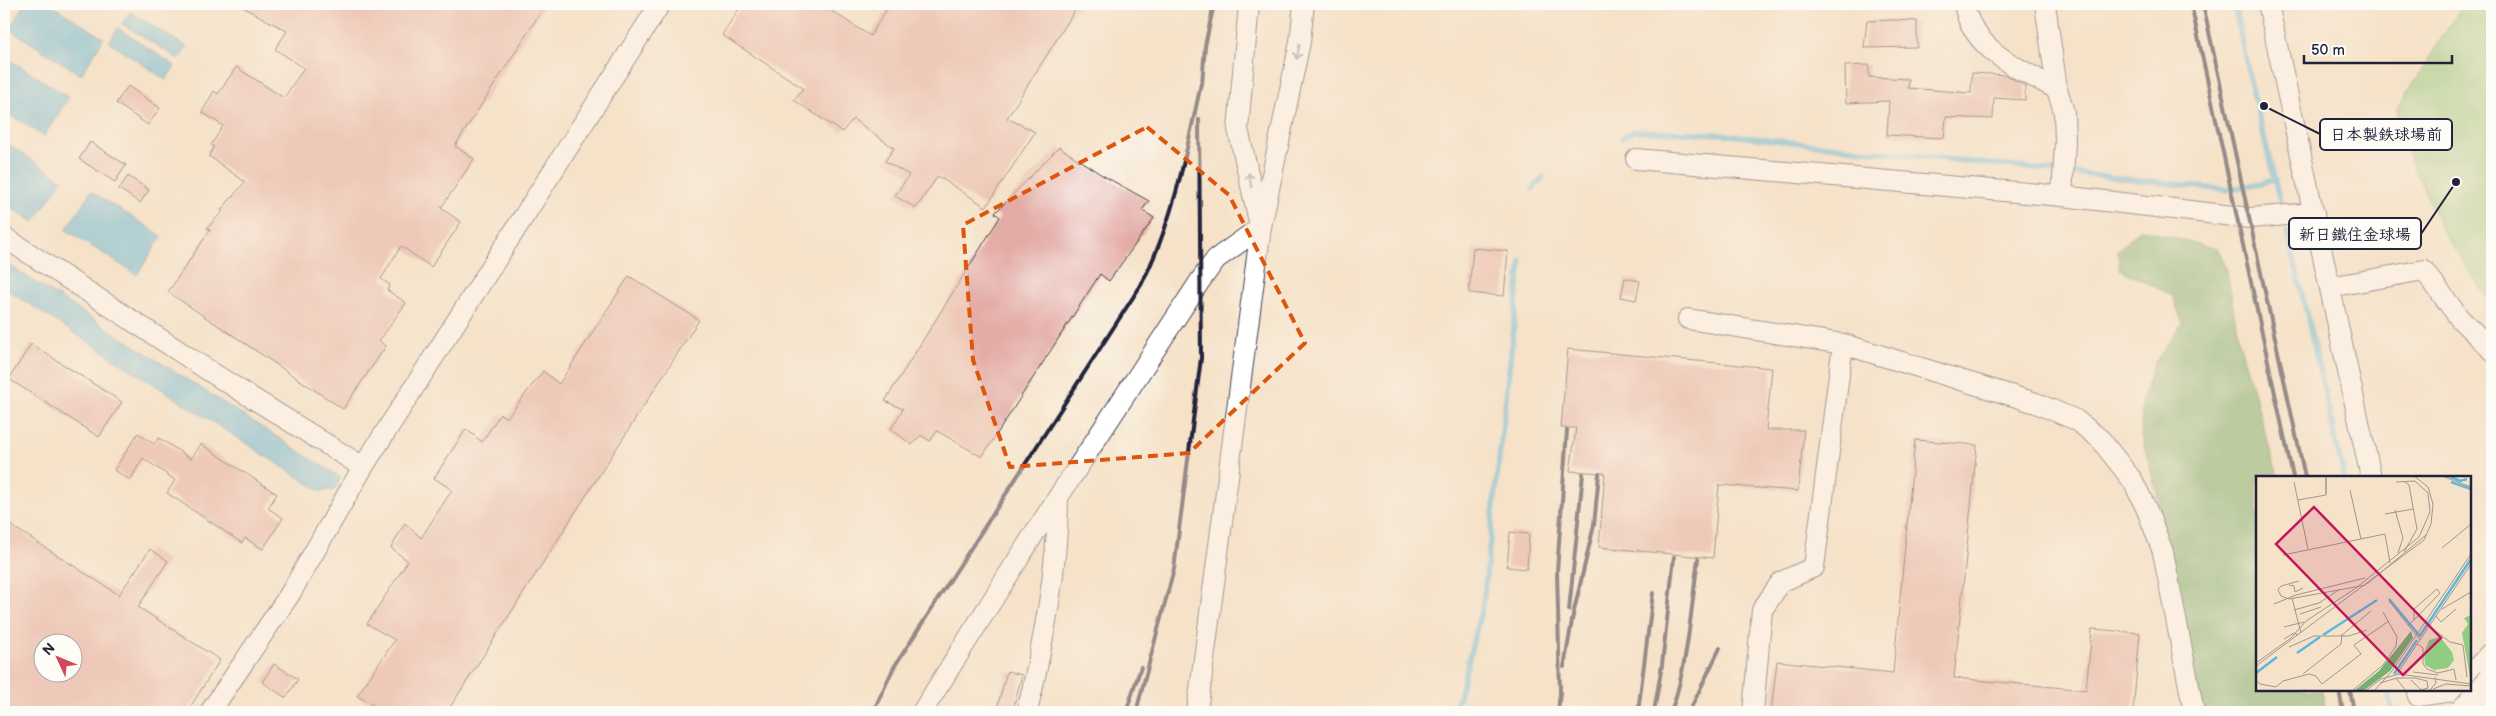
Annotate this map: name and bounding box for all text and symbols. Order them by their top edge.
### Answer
scale bar [2304,32,2451,64]
text: 50 m [2311,41,2345,60]
one-way arrow [1293,44,1302,60]
callout: 日本製鉄球場前 [2320,119,2452,150]
text: 日本製鉄球場前 [2330,126,2442,145]
one-way arrow [1245,172,1254,188]
callout: 新日鐵住金球場 [2289,218,2421,249]
text: 新日鐵住金球場 [2299,226,2411,245]
inset map [2256,476,2471,691]
north arrow [32,634,82,684]
text: N [39,640,59,659]

